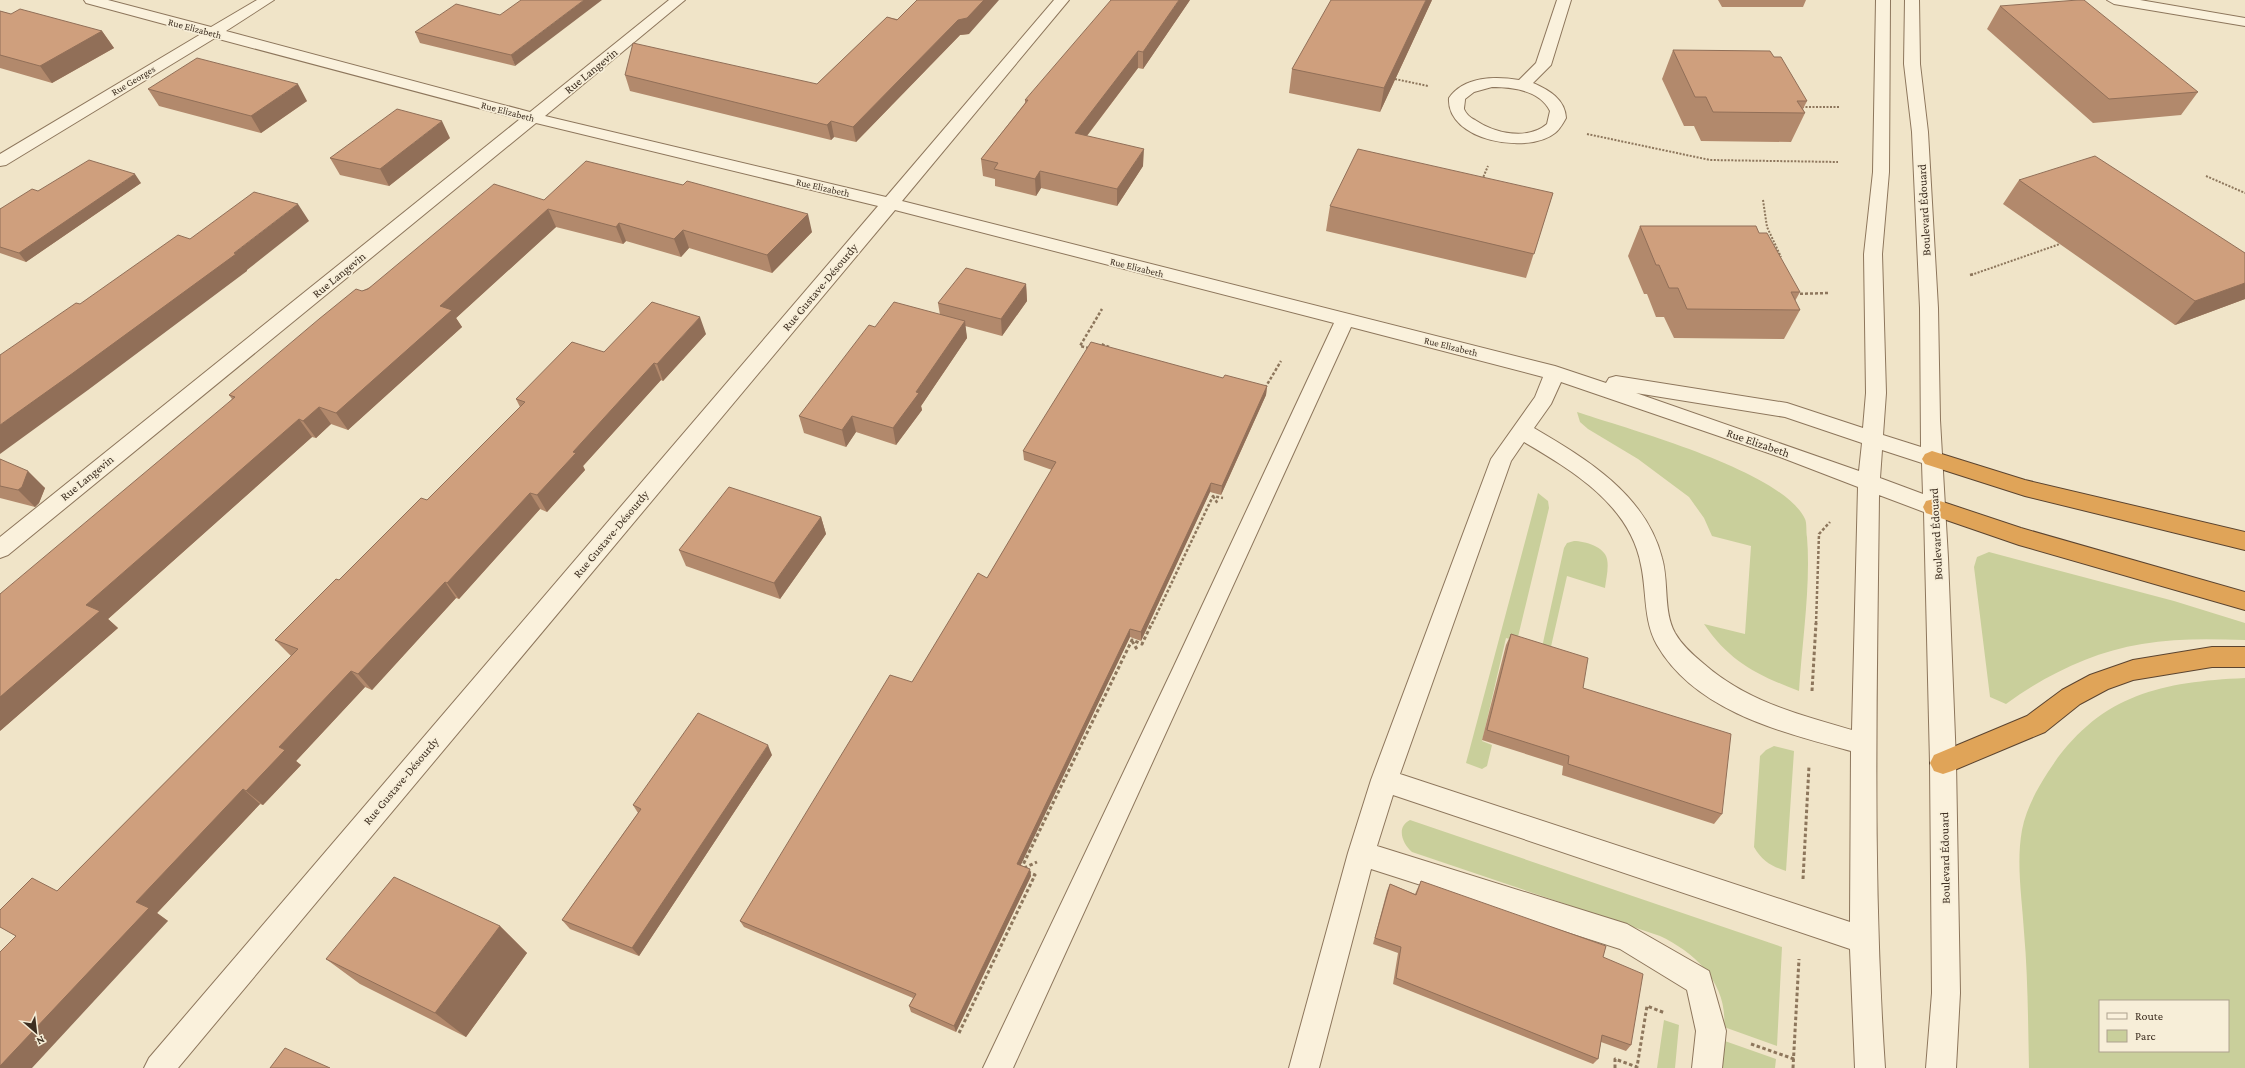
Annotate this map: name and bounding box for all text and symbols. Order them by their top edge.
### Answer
street label: Rue Elizabeth [167,16,223,41]
street label: Rue Langevin [562,45,621,97]
street label: Rue Georges [109,63,157,98]
street label: Rue Elizabeth [480,99,536,124]
street label: Boulevard Édouard [1915,163,1933,256]
street label: Rue Elizabeth [795,176,851,199]
street label: Rue Gustave-Désourdy [779,240,861,334]
street label: Rue Langevin [310,249,369,301]
street label: Rue Elizabeth [1109,256,1165,280]
street label: Rue Elizabeth [1423,335,1479,359]
street label: Rue Elizabeth [1725,426,1792,460]
street label: Rue Langevin [58,452,117,504]
street label: Rue Gustave-Désourdy [570,487,652,581]
street label: Boulevard Édouard [1927,487,1945,580]
street label: Rue Gustave-Désourdy [360,734,442,828]
street label: Boulevard Édouard [1937,811,1953,904]
legend [2099,1000,2229,1052]
text: Route [2135,1009,2163,1023]
north arrow [16,1012,56,1052]
text: Parc [2135,1029,2155,1043]
text: N [34,1034,47,1048]

